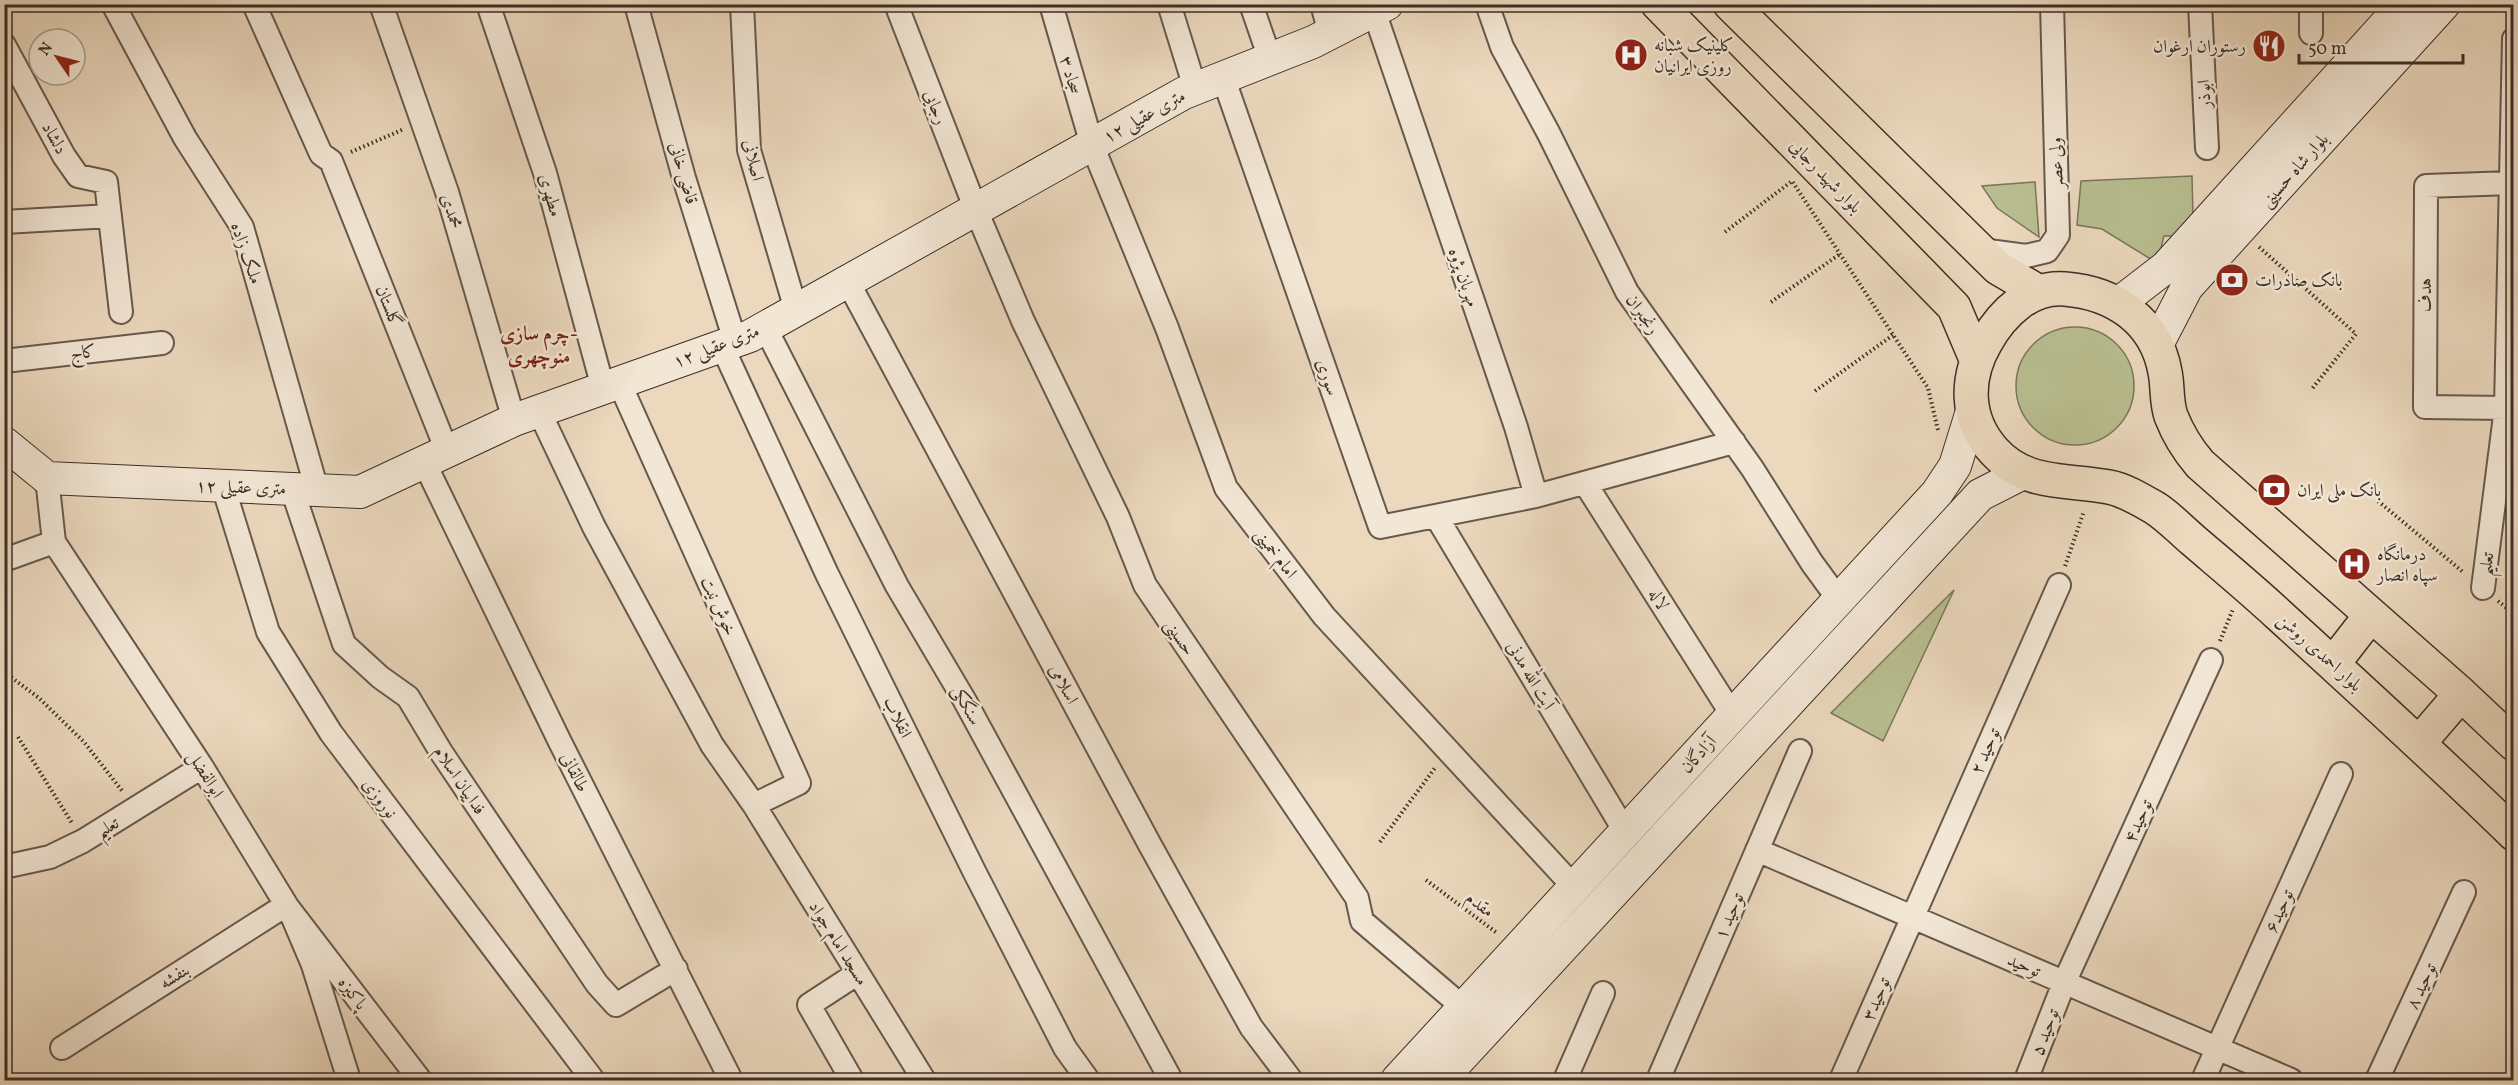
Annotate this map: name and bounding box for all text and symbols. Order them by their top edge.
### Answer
north arrow [27,27,87,87]
scale bar [2299,27,2462,65]
restaurant icon: رستوران ارغوان [2251,28,2287,64]
place label: کلینیک شبانه روزی ایرانیان [1654,34,1734,80]
place label: رستوران ارغوان [2153,35,2246,60]
hospital icon: کلینیک شبانه روزی ایرانیان [1613,37,1649,73]
text: 50 m [2308,37,2347,62]
text: N [34,38,59,61]
street label: سجاد ۳ [1052,53,1087,98]
street label: ابوذر [2192,79,2219,111]
street label: ۱۲ متری عقیلی [1099,84,1190,150]
street label: رجایی [917,87,953,129]
street label: دلشاد [35,118,73,160]
street label: بلوار شاه حسینی [2255,128,2335,214]
street label: بلوار شهید رجایی [1783,134,1867,220]
street label: اصلانی [736,137,769,184]
street label: ولی عصر [2044,137,2071,191]
street label: قاضی خانی [662,139,703,208]
street label: مطهری [531,171,568,220]
street label: محمدی [433,191,468,232]
street label: ملک زاده [223,219,268,288]
street label: مهربان پژوه [1441,245,1484,311]
bank icon: بانک صادرات [2214,262,2250,298]
place label: بانک صادرات [2255,269,2342,294]
street label: هدف [2414,278,2439,312]
street label: گلستان [368,282,407,331]
street label: رنجبران [1619,289,1665,340]
street label: ۱۲ متری عقیلی [670,319,763,375]
district label: چرم سازی- منوچهری [500,321,578,372]
street label: کاج [69,340,98,369]
street label: سوری [1309,356,1344,399]
bank icon: بانک ملی ایران [2256,472,2292,508]
street label: ۱۲ متری عقیلی [195,474,287,503]
place label: بانک ملی ایران [2297,479,2381,504]
street label: امام خمینی [1246,523,1302,586]
place label: درمانگاه سپاه انصار [2375,542,2438,589]
hospital icon: درمانگاه سپاه انصار [2336,546,2372,582]
street label: تعلیم [2473,550,2506,578]
street label: خوش نیت [693,573,742,640]
street label: لاله [1641,584,1674,615]
street label: بلوار احمدی روشن [2271,608,2367,698]
street label: حسینی [1157,614,1200,661]
street label: آیت الله مدنی [1499,635,1564,717]
street label: اسلامی [1042,660,1084,709]
street label: سنگکی [944,681,988,730]
street label: انقلاب [876,693,917,743]
street label: توحید ۲ [1965,724,2008,779]
street label: آزادگان [1675,729,1724,780]
street label: فداییان اسلام [425,741,491,822]
street label: ابوالفضل [180,746,229,804]
street label: طالقانی [553,748,594,797]
street label: نوروزی [355,773,402,824]
street label: توحید۴ [2119,796,2160,847]
street label: تعلیم [91,811,127,849]
street label: مقدم [1458,886,1499,926]
street label: توحید۶ [2260,886,2301,937]
street label: توحید ۱ [1709,889,1752,944]
street label: مسجد امام جواد [800,897,874,992]
street label: توحید [2003,948,2045,985]
street label: بنفشه [155,958,195,996]
street label: توحید ۸ [2401,959,2444,1014]
street label: پاکیزه [331,972,374,1017]
street label: توحید۳ [1857,974,1898,1025]
street label: توحید ۵ [2026,1005,2067,1060]

